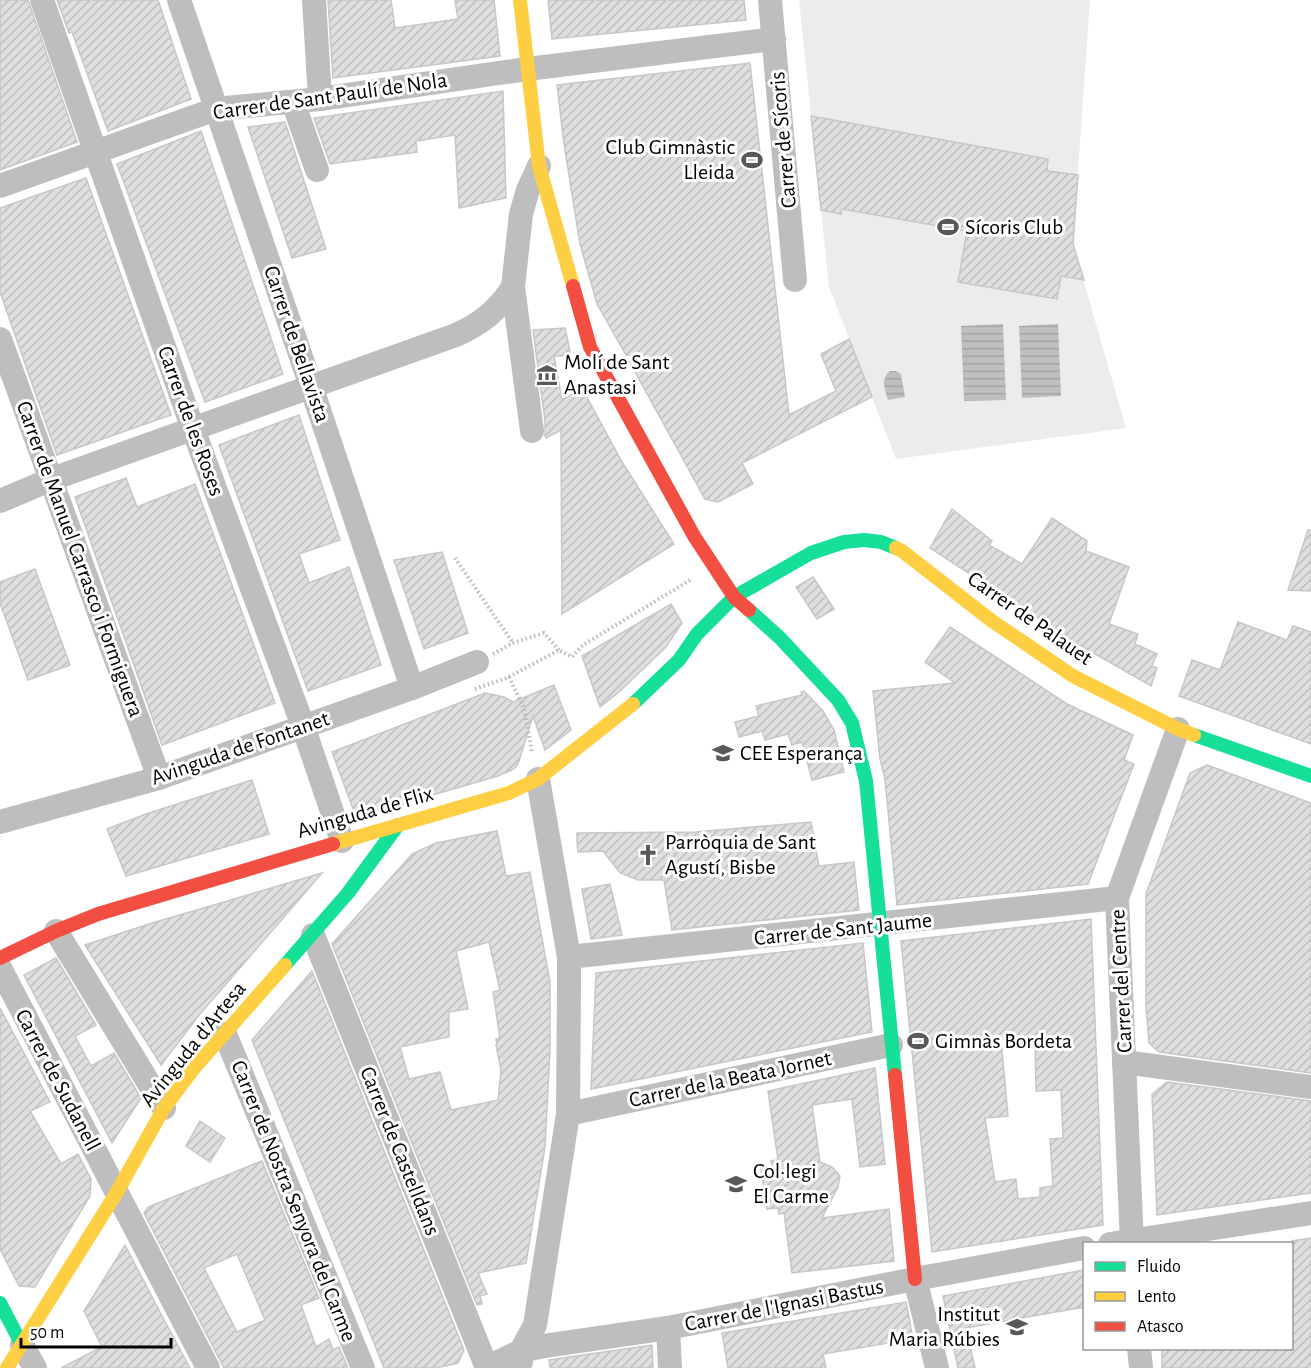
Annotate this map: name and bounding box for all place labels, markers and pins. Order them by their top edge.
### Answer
place label: Club Gimnàstic Lleida [606,136,736,183]
sports icon: Club Gimnàstic Lleida [740,148,764,172]
sports icon: Sícoris Club [936,215,960,239]
place label: Sícoris Club [965,216,1063,238]
place label: Molí de Sant Anastasi [564,351,670,398]
museum icon: Molí de Sant Anastasi [535,363,559,387]
school or university icon: CEE Esperança [711,741,735,765]
place label: CEE Esperança [740,742,863,764]
place label: Parròquia de Sant Agustí, Bisbe [665,831,816,878]
church icon: Parròquia de Sant Agustí, Bisbe [636,843,660,867]
sports icon: Gimnàs Bordeta [906,1029,930,1053]
place label: Gimnàs Bordeta [935,1030,1072,1052]
place label: Col·legi El Carme [753,1160,829,1207]
school or university icon: Col·legi El Carme [724,1172,748,1196]
place label: Institut Maria Rúbies [889,1303,1000,1350]
school or university icon: Institut Maria Rúbies [1005,1315,1029,1339]

